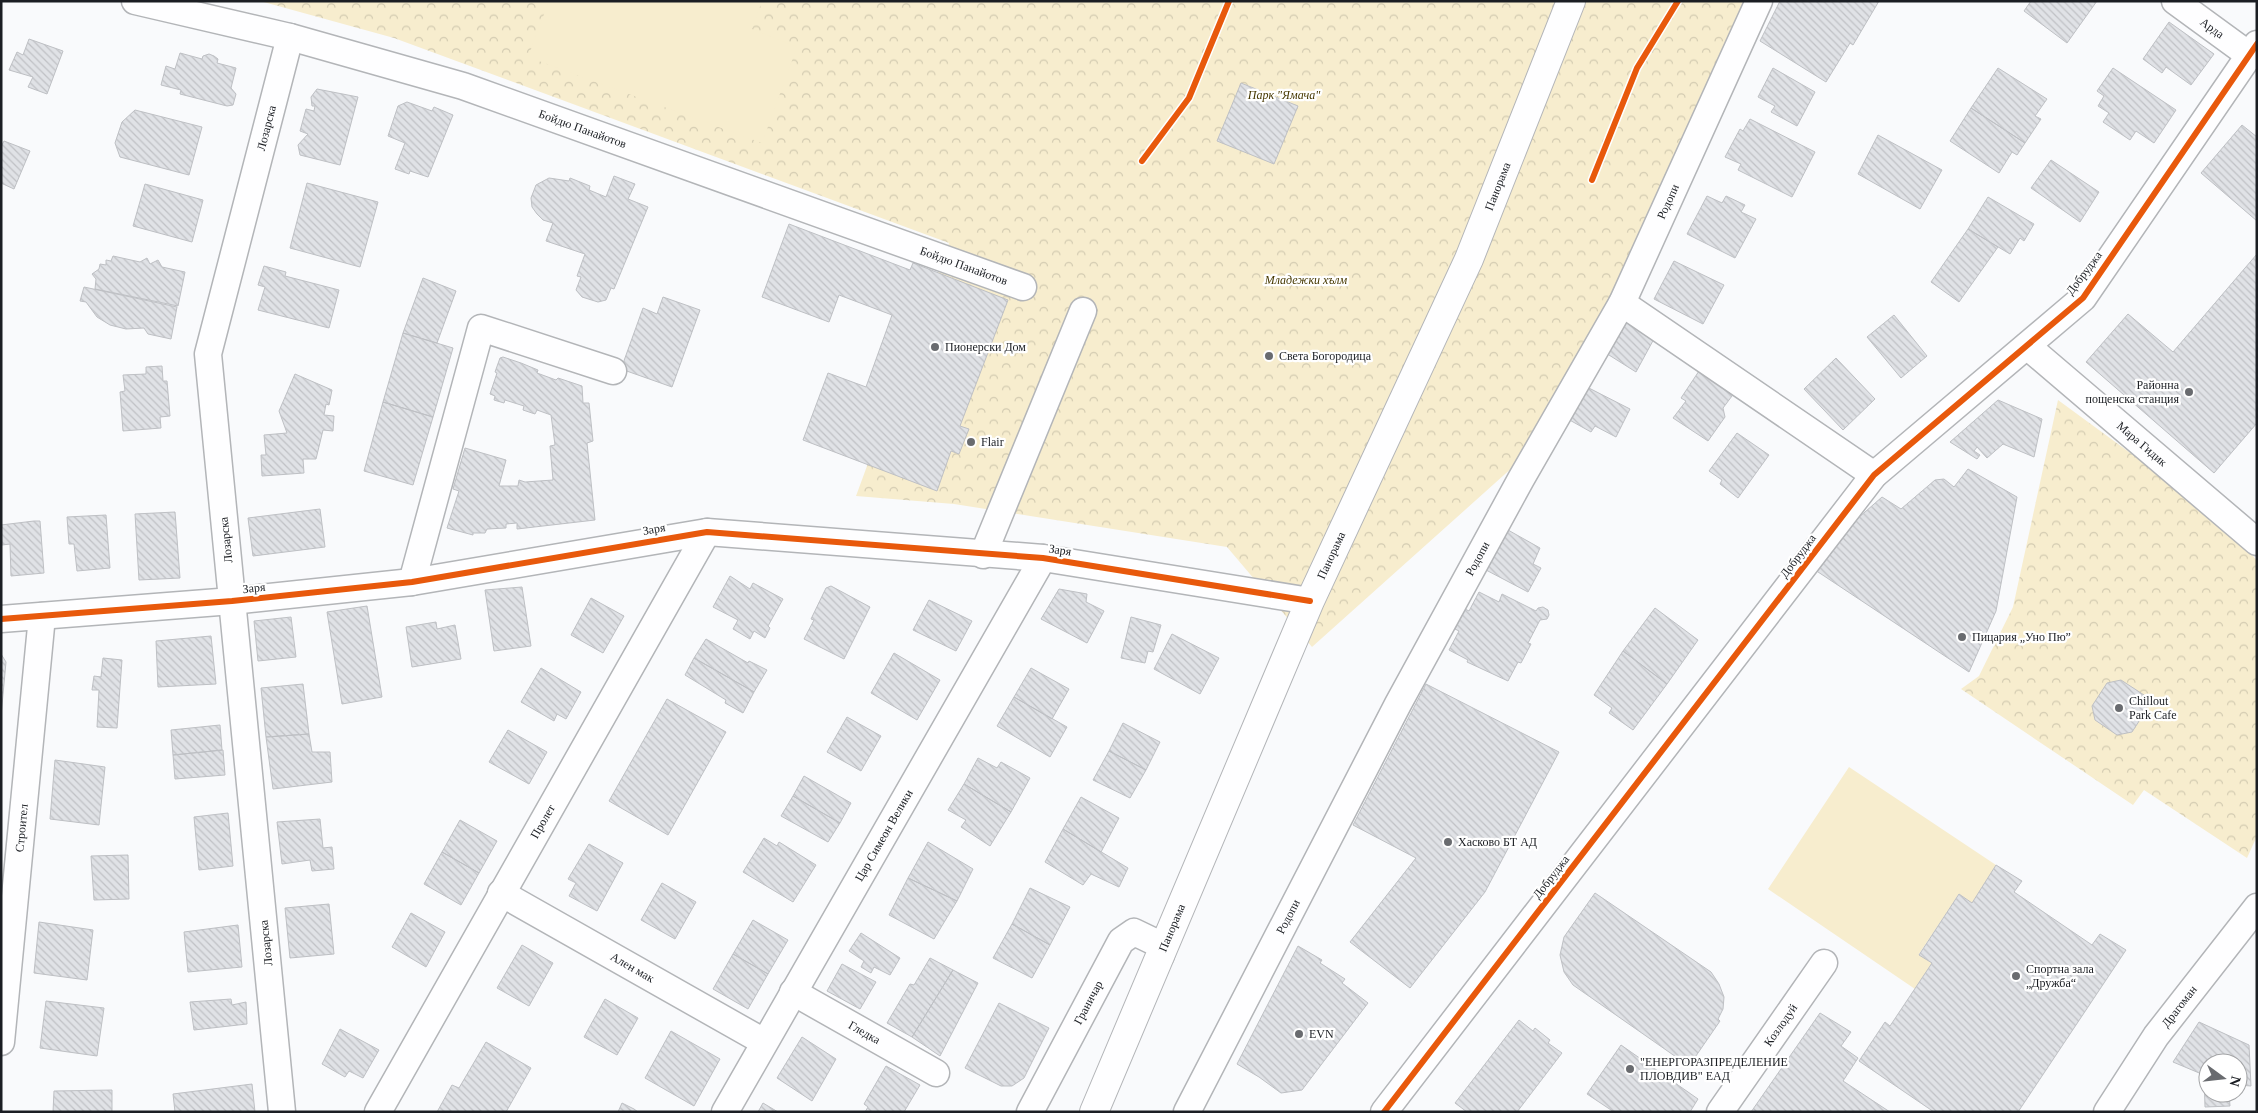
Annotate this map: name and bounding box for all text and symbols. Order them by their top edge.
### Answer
street label: Арда [2198,15,2227,42]
park label: Парк "Ямача" [1247,88,1321,102]
street label: Лозарска [254,103,279,152]
street label: Бойдю Панайотов [537,107,629,151]
street label: Панорама [1482,160,1514,212]
street label: Родопи [1654,181,1682,221]
street label: Бойдю Панайотов [918,244,1010,288]
street label: Добруджа [2063,248,2105,298]
park label: Младежки хълм [1264,273,1348,287]
place label: Пионерски Дом [945,340,1026,354]
marker: Пионерски Дом [929,341,941,353]
place label: Света Богородица [1279,349,1372,363]
marker: Света Богородица [1263,350,1275,362]
place label: Районна пощенска станция [2085,378,2180,406]
marker: Районна пощенска станция [2183,386,2195,398]
street label: Мара Гидик [2114,419,2170,469]
place label: Flair [981,435,1004,449]
marker: Flair [965,436,977,448]
street label: Лозарска [217,516,235,564]
street label: Заря [642,520,667,538]
street label: Панорама [1314,529,1348,581]
street label: Добруджа [1777,531,1819,581]
street label: Родопи [1462,539,1493,578]
street label: Заря [1048,541,1073,559]
street label: Заря [242,580,267,596]
place label: Пицария „Уно Пю” [1972,630,2071,644]
marker: Пицария „Уно Пю” [1956,631,1968,643]
place label: Chillout Park Cafe [2129,694,2177,722]
marker: Chillout Park Cafe [2113,702,2125,714]
street label: Цар Симеон Велики [852,786,916,884]
street label: Пролет [528,801,558,841]
street label: Строител [12,803,31,853]
place label: Хасково БТ АД [1458,835,1537,849]
marker: Хасково БТ АД [1442,836,1454,848]
street label: Добруджа [1530,852,1573,901]
street label: Родопи [1273,896,1303,936]
street label: Панорама [1156,901,1188,954]
street label: Лозарска [257,919,275,967]
street label: Ален мак [608,949,657,985]
place label: Спортна зала „Дружба“ [2026,962,2094,990]
marker: Спортна зала „Дружба“ [2010,970,2022,982]
street label: Граничар [1071,978,1106,1027]
street label: Драгоман [2158,982,2200,1030]
street label: Козлодуй [1761,1001,1801,1049]
street label: Гледка [846,1018,883,1047]
place label: EVN [1309,1027,1334,1041]
marker: EVN [1293,1028,1305,1040]
north arrow [2198,1053,2248,1103]
place label: "ЕНЕРГОРАЗПРЕДЕЛЕНИЕ ПЛОВДИВ" ЕАД [1640,1055,1788,1083]
marker: "ЕНЕРГОРАЗПРЕДЕЛЕНИЕ ПЛОВДИВ" ЕАД [1624,1063,1636,1075]
text: N [2227,1074,2244,1088]

